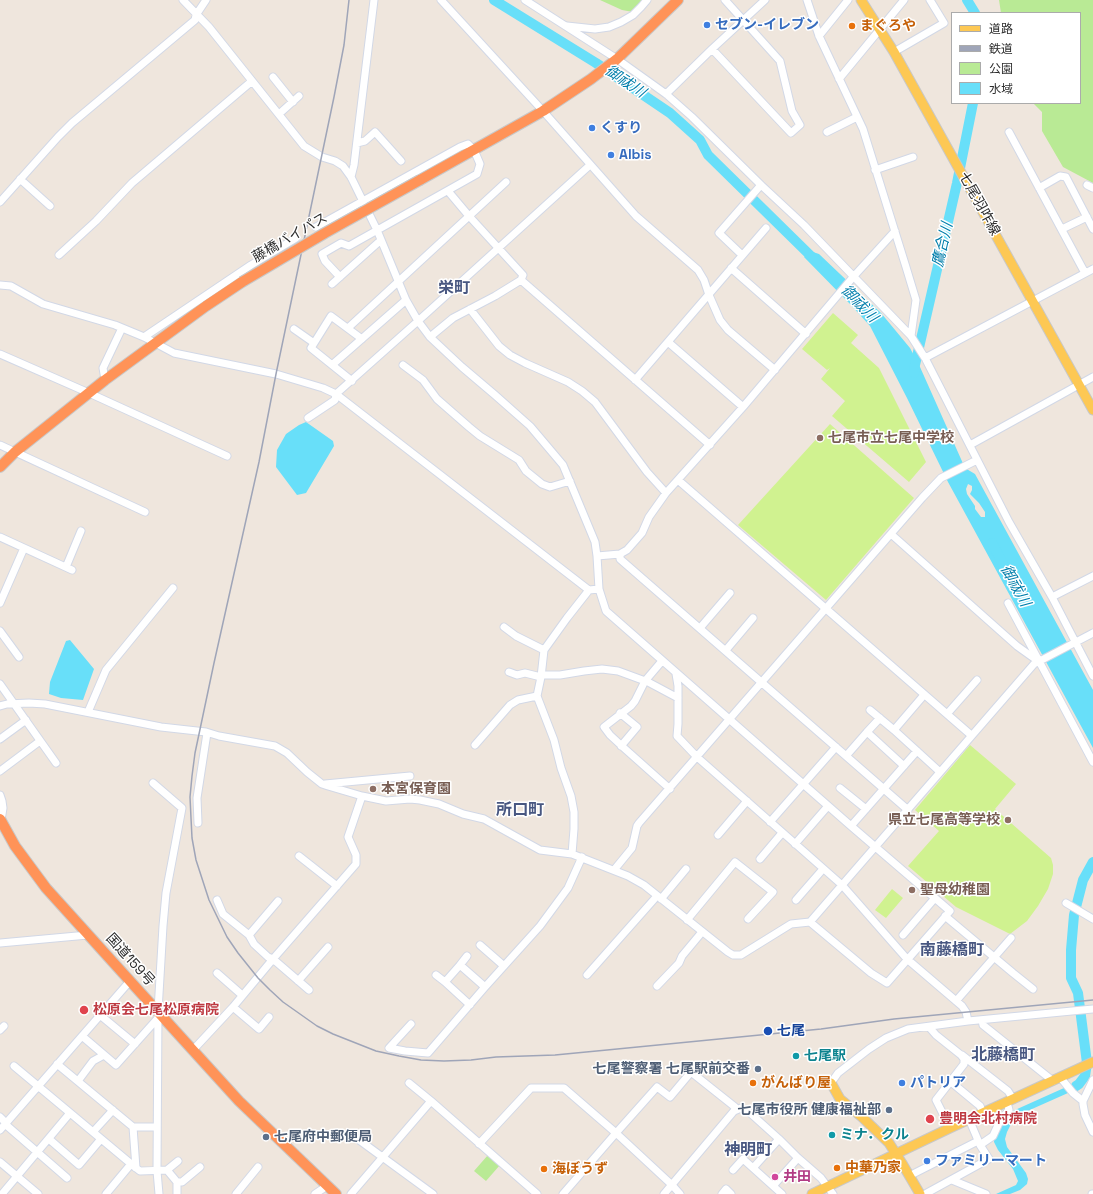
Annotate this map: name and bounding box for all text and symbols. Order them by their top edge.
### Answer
legend [951,12,1081,104]
place label: セブン-イレブン [715,17,819,33]
place label: まぐろや [860,18,916,34]
marker: セブン-イレブン [702,20,712,30]
marker: まぐろや [847,21,857,31]
text: 道路 [989,21,1013,37]
text: 鉄道 [989,41,1013,57]
text: 公園 [989,61,1013,77]
water label: 御祓川 [601,62,649,102]
text: 水域 [989,81,1013,97]
place label: くすり [600,120,642,136]
marker: くすり [587,123,597,133]
place label: Albis [619,147,652,163]
marker: Albis [606,150,616,160]
street label: 七尾羽咋線 [955,169,1003,239]
street label: 藤橋バイパス [249,210,331,266]
water label: 鷹合川 [929,221,957,269]
district label: 栄町 [438,279,470,299]
water label: 御祓川 [837,282,881,326]
place label: 七尾市立七尾中学校 [828,430,954,446]
marker: 七尾市立七尾中学校 [815,433,825,443]
water label: 御祓川 [996,562,1034,610]
place label: 本宮保育園 [381,781,451,797]
marker: 本宮保育園 [368,784,378,794]
district label: 所口町 [496,801,544,821]
place label: 県立七尾高等学校 [888,812,1000,828]
marker: 県立七尾高等学校 [1003,815,1013,825]
place label: 聖母幼稚園 [920,882,990,898]
marker: 聖母幼稚園 [907,885,917,895]
street label: 国道159号 [102,930,158,990]
district label: 南藤橋町 [920,941,984,961]
place label: 松原会七尾松原病院 [93,1002,219,1018]
marker: 松原会七尾松原病院 [78,1004,90,1016]
place label: 七尾 [777,1023,805,1039]
marker: 七尾 [762,1025,774,1037]
district label: 北藤橋町 [971,1046,1035,1066]
place label: 七尾駅 [804,1048,846,1064]
marker: 七尾駅 [791,1051,801,1061]
place label: 七尾警察署 七尾駅前交番 [592,1061,750,1077]
marker: 七尾警察署 七尾駅前交番 [753,1064,763,1074]
place label: がんばり屋 [761,1075,831,1091]
place label: パトリア [910,1075,966,1091]
marker: がんばり屋 [748,1078,758,1088]
marker: パトリア [897,1078,907,1088]
place label: 七尾市役所 健康福祉部 [737,1102,881,1118]
marker: 七尾市役所 健康福祉部 [884,1105,894,1115]
place label: 豊明会北村病院 [939,1111,1037,1127]
marker: 豊明会北村病院 [924,1113,936,1125]
place label: ミナ．クル [840,1127,909,1143]
place label: 七尾府中郵便局 [274,1129,372,1145]
marker: ミナ．クル [827,1130,837,1140]
marker: 七尾府中郵便局 [261,1132,271,1142]
district label: 神明町 [724,1141,772,1161]
place label: ファミリーマート [935,1153,1047,1169]
marker: ファミリーマート [922,1156,932,1166]
place label: 中華乃家 [845,1160,901,1176]
place label: 海ぼうず [552,1161,608,1177]
marker: 中華乃家 [832,1163,842,1173]
marker: 海ぼうず [539,1164,549,1174]
place label: 井田 [783,1169,811,1185]
marker: 井田 [770,1172,780,1182]

